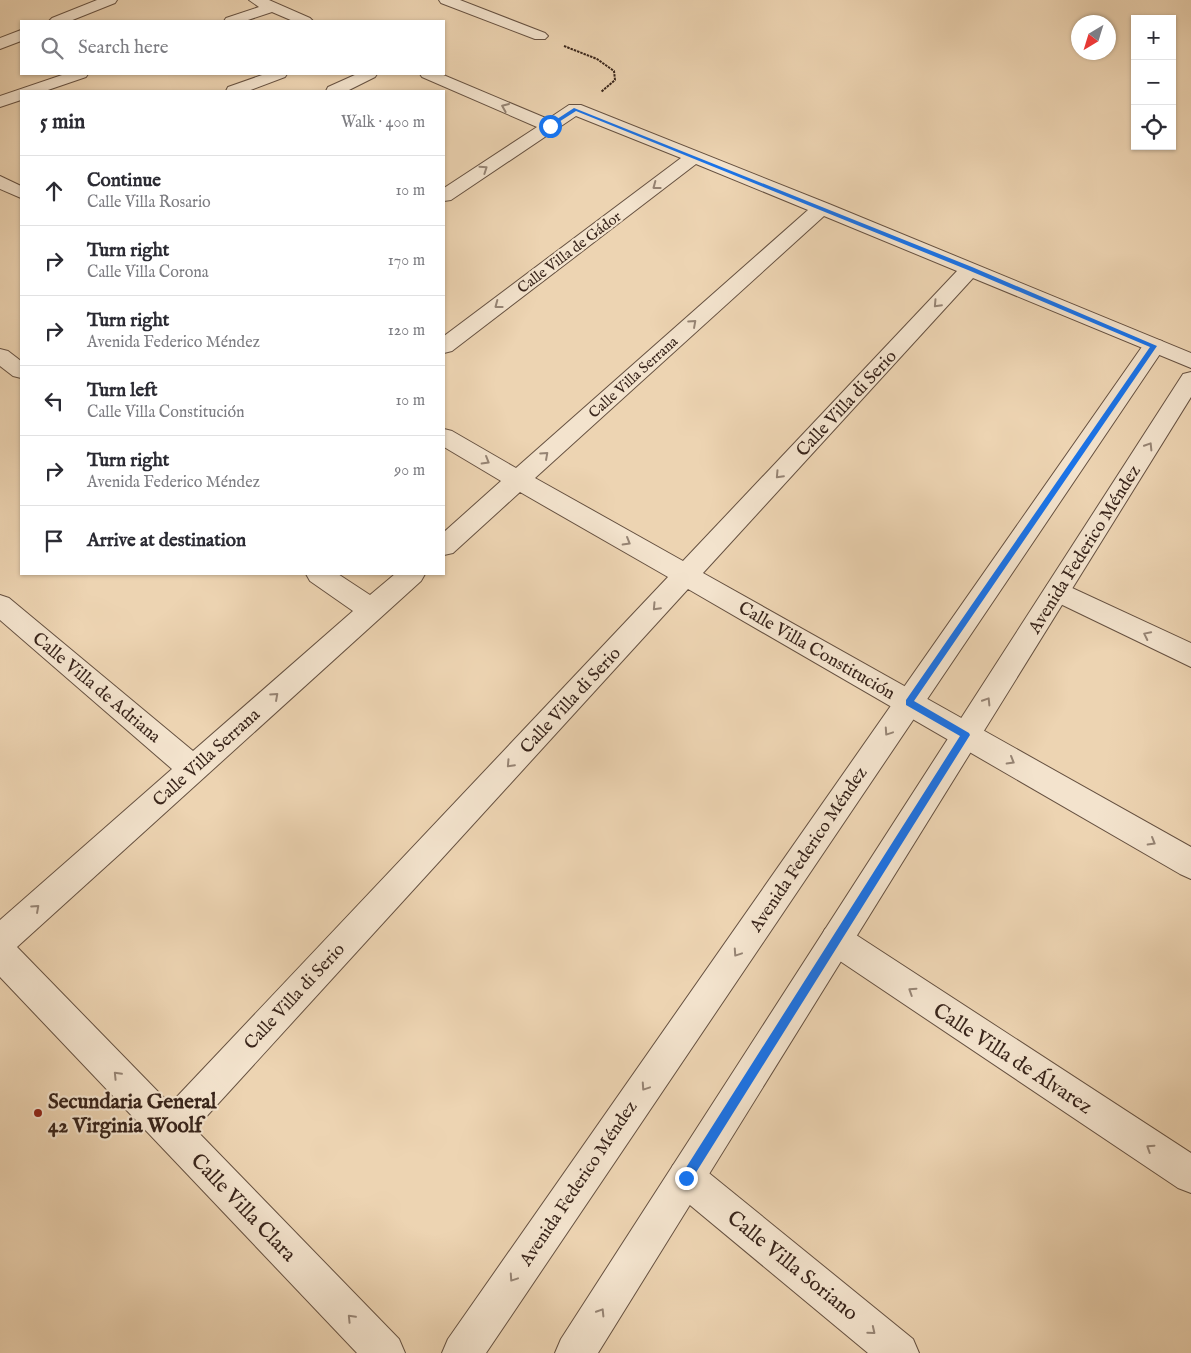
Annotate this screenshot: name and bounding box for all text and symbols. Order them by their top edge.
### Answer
north arrow [1071,15,1116,60]
map controls [1131,15,1176,150]
button: + [1131,15,1176,60]
search box [20,20,445,75]
icon: search [38,34,66,62]
text: Search here [78,36,169,60]
button: − [1131,60,1176,105]
one-way arrow [501,102,510,113]
button: locate [1131,105,1176,150]
text: 5 min [40,109,85,136]
text: Walk · 400 m [341,113,425,133]
route start [539,115,562,138]
one-way arrow [479,166,488,175]
text: Continue [87,169,161,193]
icon: ahead [40,177,68,205]
text: 10 m [395,181,425,201]
one-way arrow [653,181,662,189]
text: Calle Villa Rosario [87,193,211,213]
street label: Calle Villa de Gádor [514,207,625,298]
text: Turn right [87,239,169,263]
icon: right [40,247,68,275]
text: 170 m [388,251,425,271]
text: Calle Villa Corona [87,263,209,283]
one-way arrow [934,299,943,308]
one-way arrow [495,300,504,308]
text: Turn right [87,309,169,333]
icon: right [40,317,68,345]
one-way arrow [687,320,696,329]
text: 120 m [388,321,425,341]
street label: Calle Villa Serrana [585,332,682,423]
text: Avenida Federico Méndez [87,333,260,353]
street label: Calle Villa di Serio [792,346,903,462]
text: Turn left [87,379,158,403]
icon: left [40,387,68,415]
text: 10 m [395,391,425,411]
text: Calle Villa Constitución [87,403,245,423]
one-way arrow [1143,442,1152,451]
text: Turn right [87,449,169,473]
one-way arrow [540,452,549,461]
one-way arrow [481,455,490,465]
icon: right [40,457,68,485]
text: 90 m [394,461,425,481]
street label: Avenida Federico Méndez [1023,461,1147,639]
one-way arrow [776,469,785,478]
text: Avenida Federico Méndez [87,473,260,493]
icon: arrive [40,527,68,555]
text: Arrive at destination [87,529,246,553]
one-way arrow [622,535,631,545]
street label: Calle Villa Constitución [734,597,899,706]
one-way arrow [653,601,662,610]
street label: Calle Villa de Adriana [27,628,165,749]
one-way arrow [1143,631,1152,641]
street label: Calle Villa di Serio [516,643,627,759]
one-way arrow [270,692,279,701]
one-way arrow [981,697,991,706]
street label: Calle Villa Serrana [149,704,266,812]
one-way arrow [885,726,894,736]
one-way arrow [1006,755,1015,765]
one-way arrow [507,759,516,768]
street label: Avenida Federico Méndez [745,763,873,938]
one-way arrow [1147,835,1156,845]
one-way arrow [31,905,40,914]
street label: Calle Villa di Serio [240,939,351,1055]
one-way arrow [734,947,743,956]
one-way arrow [909,988,918,997]
street label: Calle Villa de Álvarez [927,997,1098,1121]
one-way arrow [114,1072,123,1081]
one-way arrow [642,1081,651,1090]
place label: Secundaria General 42 Virginia Woolf [48,1089,218,1140]
street label: Avenida Federico Méndez [515,1097,643,1272]
marker: Secundaria General 42 Virginia Woolf [32,1107,44,1119]
one-way arrow [1147,1145,1156,1154]
street label: Calle Villa Clara [184,1148,302,1269]
route end [675,1167,698,1190]
street label: Calle Villa Soriano [721,1205,863,1327]
one-way arrow [510,1272,519,1282]
one-way arrow [595,1308,605,1317]
one-way arrow [348,1315,357,1324]
one-way arrow [867,1326,876,1335]

